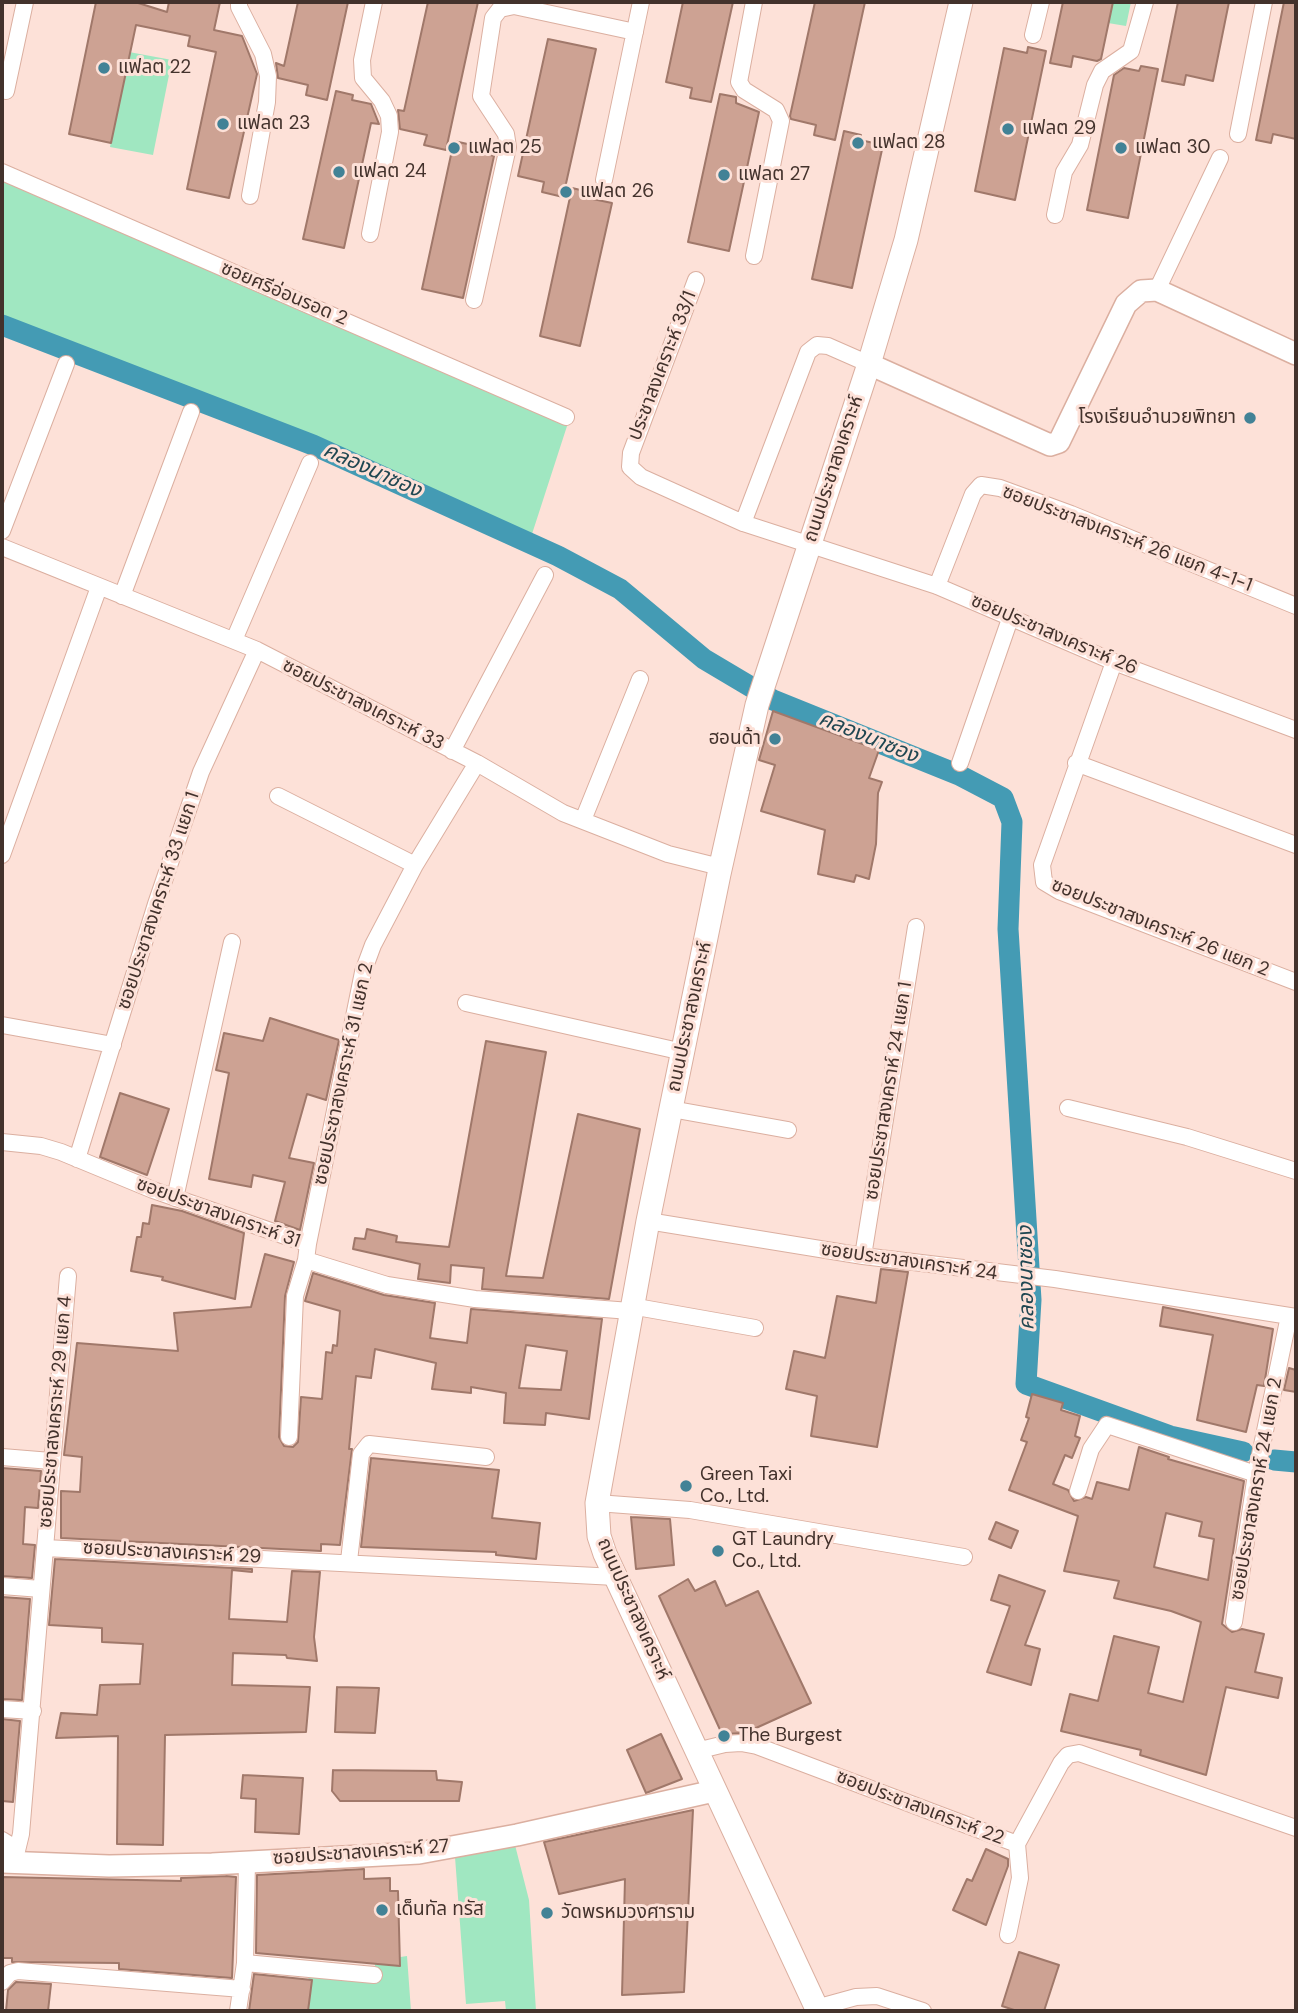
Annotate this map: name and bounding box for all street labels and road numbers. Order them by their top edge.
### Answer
street label: ซอยศรีอ่อนรอด 2 [217,257,351,331]
street label: ประชาสงเคราะห์ 33/1 [624,288,702,444]
street label: ถนนประชาสงเคราะห์ [800,393,868,545]
street label: ซอยประชาสงเคราะห์ 26 แยก 4-1-1 [999,481,1255,597]
street label: ซอยประชาสงเคราะห์ 26 [967,590,1141,680]
street label: ซอยประชาสงเคราะห์ 33 [278,654,448,756]
street label: ซอยประชาสงเคราะห์ 33 แยก 1 [113,789,205,1013]
street label: ซอยประชาสงเคราะห์ 26 แยก 2 [1048,874,1272,982]
street label: ถนนประชาสงเคราะห์ [663,940,717,1094]
street label: ซอยประชาสงเคราะห์ 31 แยก 2 [309,961,379,1187]
street label: ซอยประชาสงเคราห์ 24 แยก 1 [860,980,918,1202]
street label: ซอยประชาสงเคราะห์ 31 [133,1173,303,1253]
street label: ซอยประชาสงเคราะห์ 24 [819,1238,999,1286]
street label: ซอยประชาสงเคราะห์ 29 แยก 4 [34,1295,78,1529]
street label: ซอยประชาสงเคราห์ 24 แยก 2 [1226,1376,1288,1602]
street label: ถนนประชาสงเคราะห์ [592,1535,674,1683]
street label: ซอยประชาสงเคราะห์ 29 [82,1537,262,1569]
street label: ซอยประชาสงเคราะห์ 22 [833,1766,1007,1850]
street label: ซอยประชาสงเคราะห์ 27 [272,1835,450,1871]

